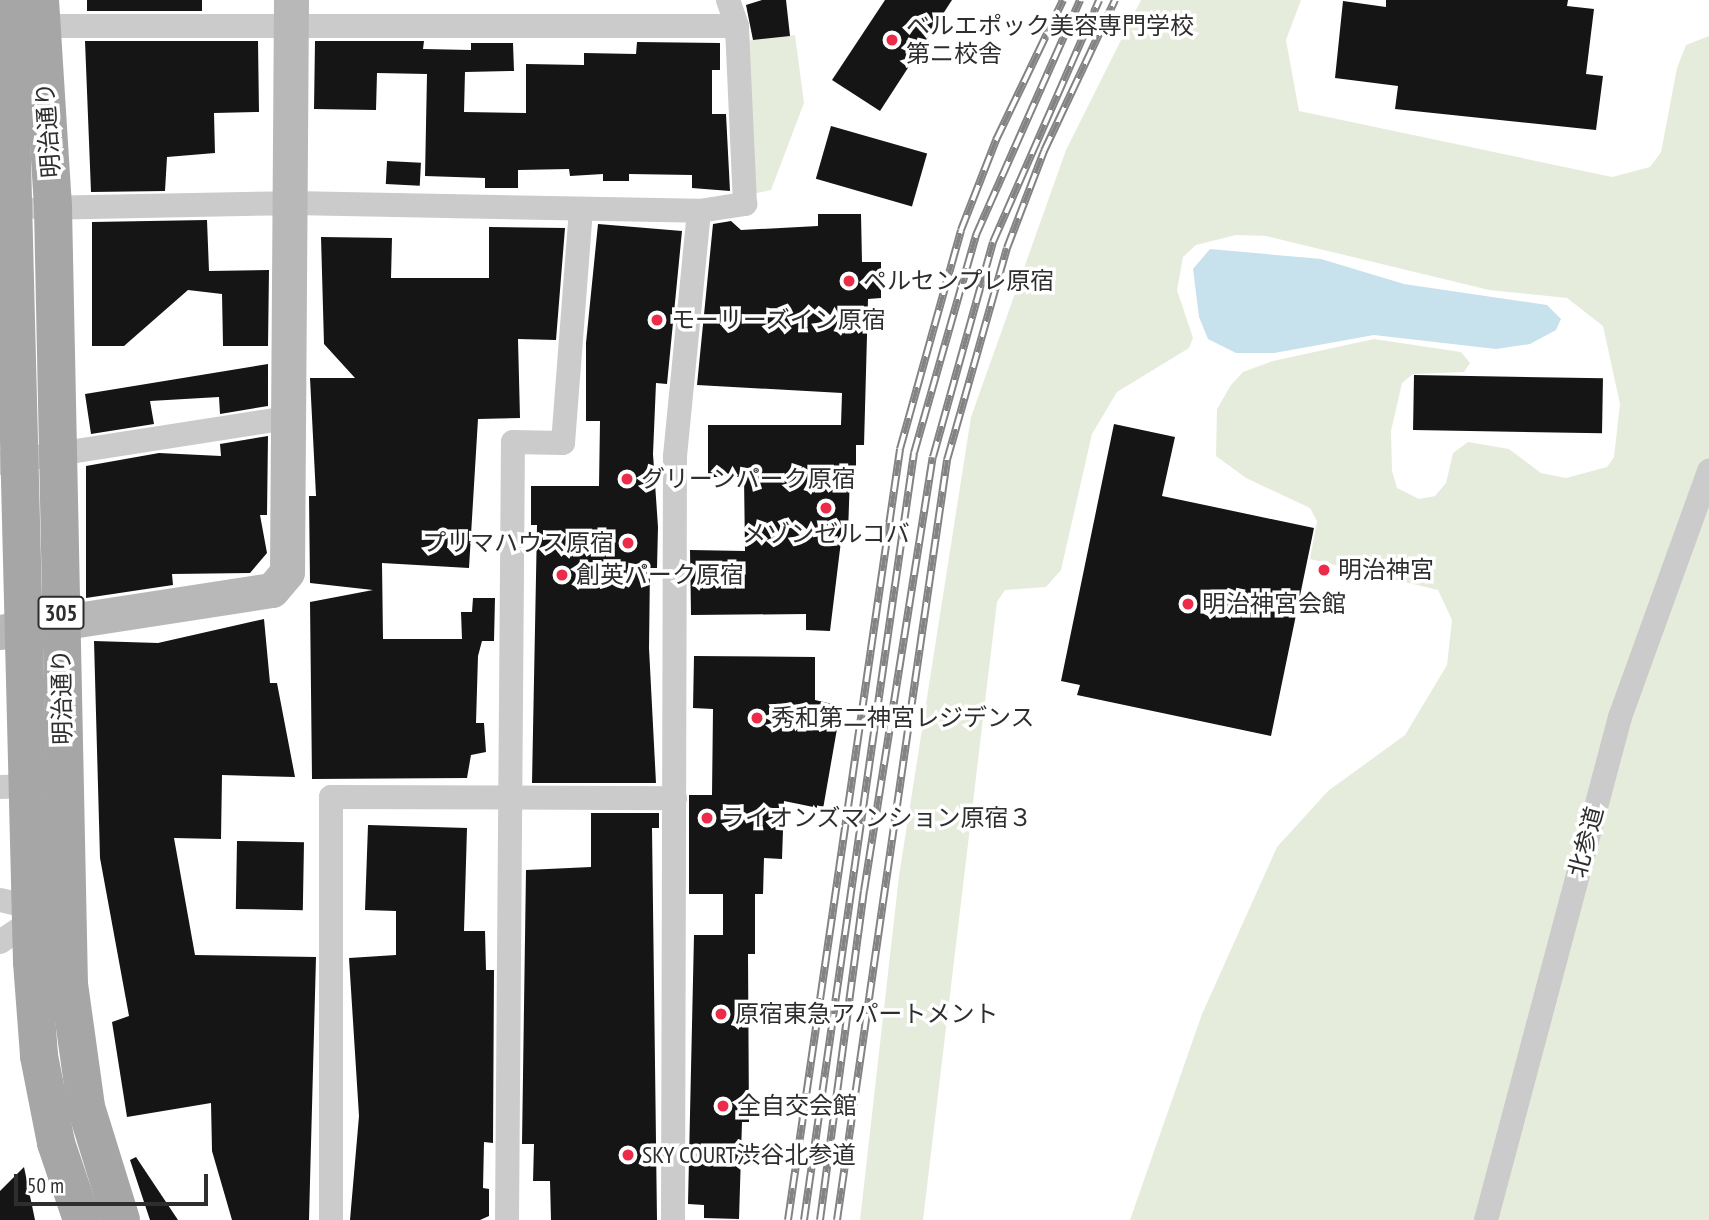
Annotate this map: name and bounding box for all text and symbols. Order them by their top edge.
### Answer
place label: ベルエポック美容専門学校 第ニ校舎 [906,12,1194,68]
marker: ベルエポック美容専門学校 第ニ校舎 [884,32,900,48]
street label: 明治通り [30,81,66,179]
place label: ペルセンプレ原宿 [863,267,1055,295]
marker: ペルセンプレ原宿 [841,273,857,289]
place label: モーリーズイン原宿 [671,306,887,334]
marker: モーリーズイン原宿 [649,312,665,328]
place label: グリーンパーク原宿 [641,465,857,493]
marker: グリーンパーク原宿 [619,471,635,487]
marker: メゾンゼルコバ [818,500,834,516]
place label: メゾンゼルコバ [742,520,910,548]
place label: プリマハウス原宿 [422,529,614,557]
marker: プリマハウス原宿 [620,535,636,551]
place label: 明治神宮 [1338,556,1434,584]
place label: 創英パーク原宿 [576,561,744,589]
marker: 明治神宮 [1316,562,1332,578]
marker: 創英パーク原宿 [554,567,570,583]
place label: 明治神宮会館 [1202,590,1346,618]
road number: 305 [36,594,86,632]
marker: 明治神宮会館 [1180,596,1196,612]
street label: 明治通り [47,649,77,745]
place label: 秀和第二神宮レジデンス [771,704,1035,732]
marker: 秀和第二神宮レジデンス [749,710,765,726]
street label: 北参道 [1563,803,1609,881]
place label: ライオンズマンション原宿３ [721,804,1033,832]
marker: ライオンズマンション原宿３ [699,810,715,826]
place label: 原宿東急アパートメント [735,1000,999,1028]
marker: 原宿東急アパートメント [713,1006,729,1022]
place label: 全自交会館 [737,1092,857,1120]
marker: 全自交会館 [715,1098,731,1114]
place label: SKY COURT渋谷北参道 [642,1141,857,1169]
marker: SKY COURT渋谷北参道 [620,1147,636,1163]
scale bar [18,1160,212,1204]
text: 50 m [27,1172,64,1199]

